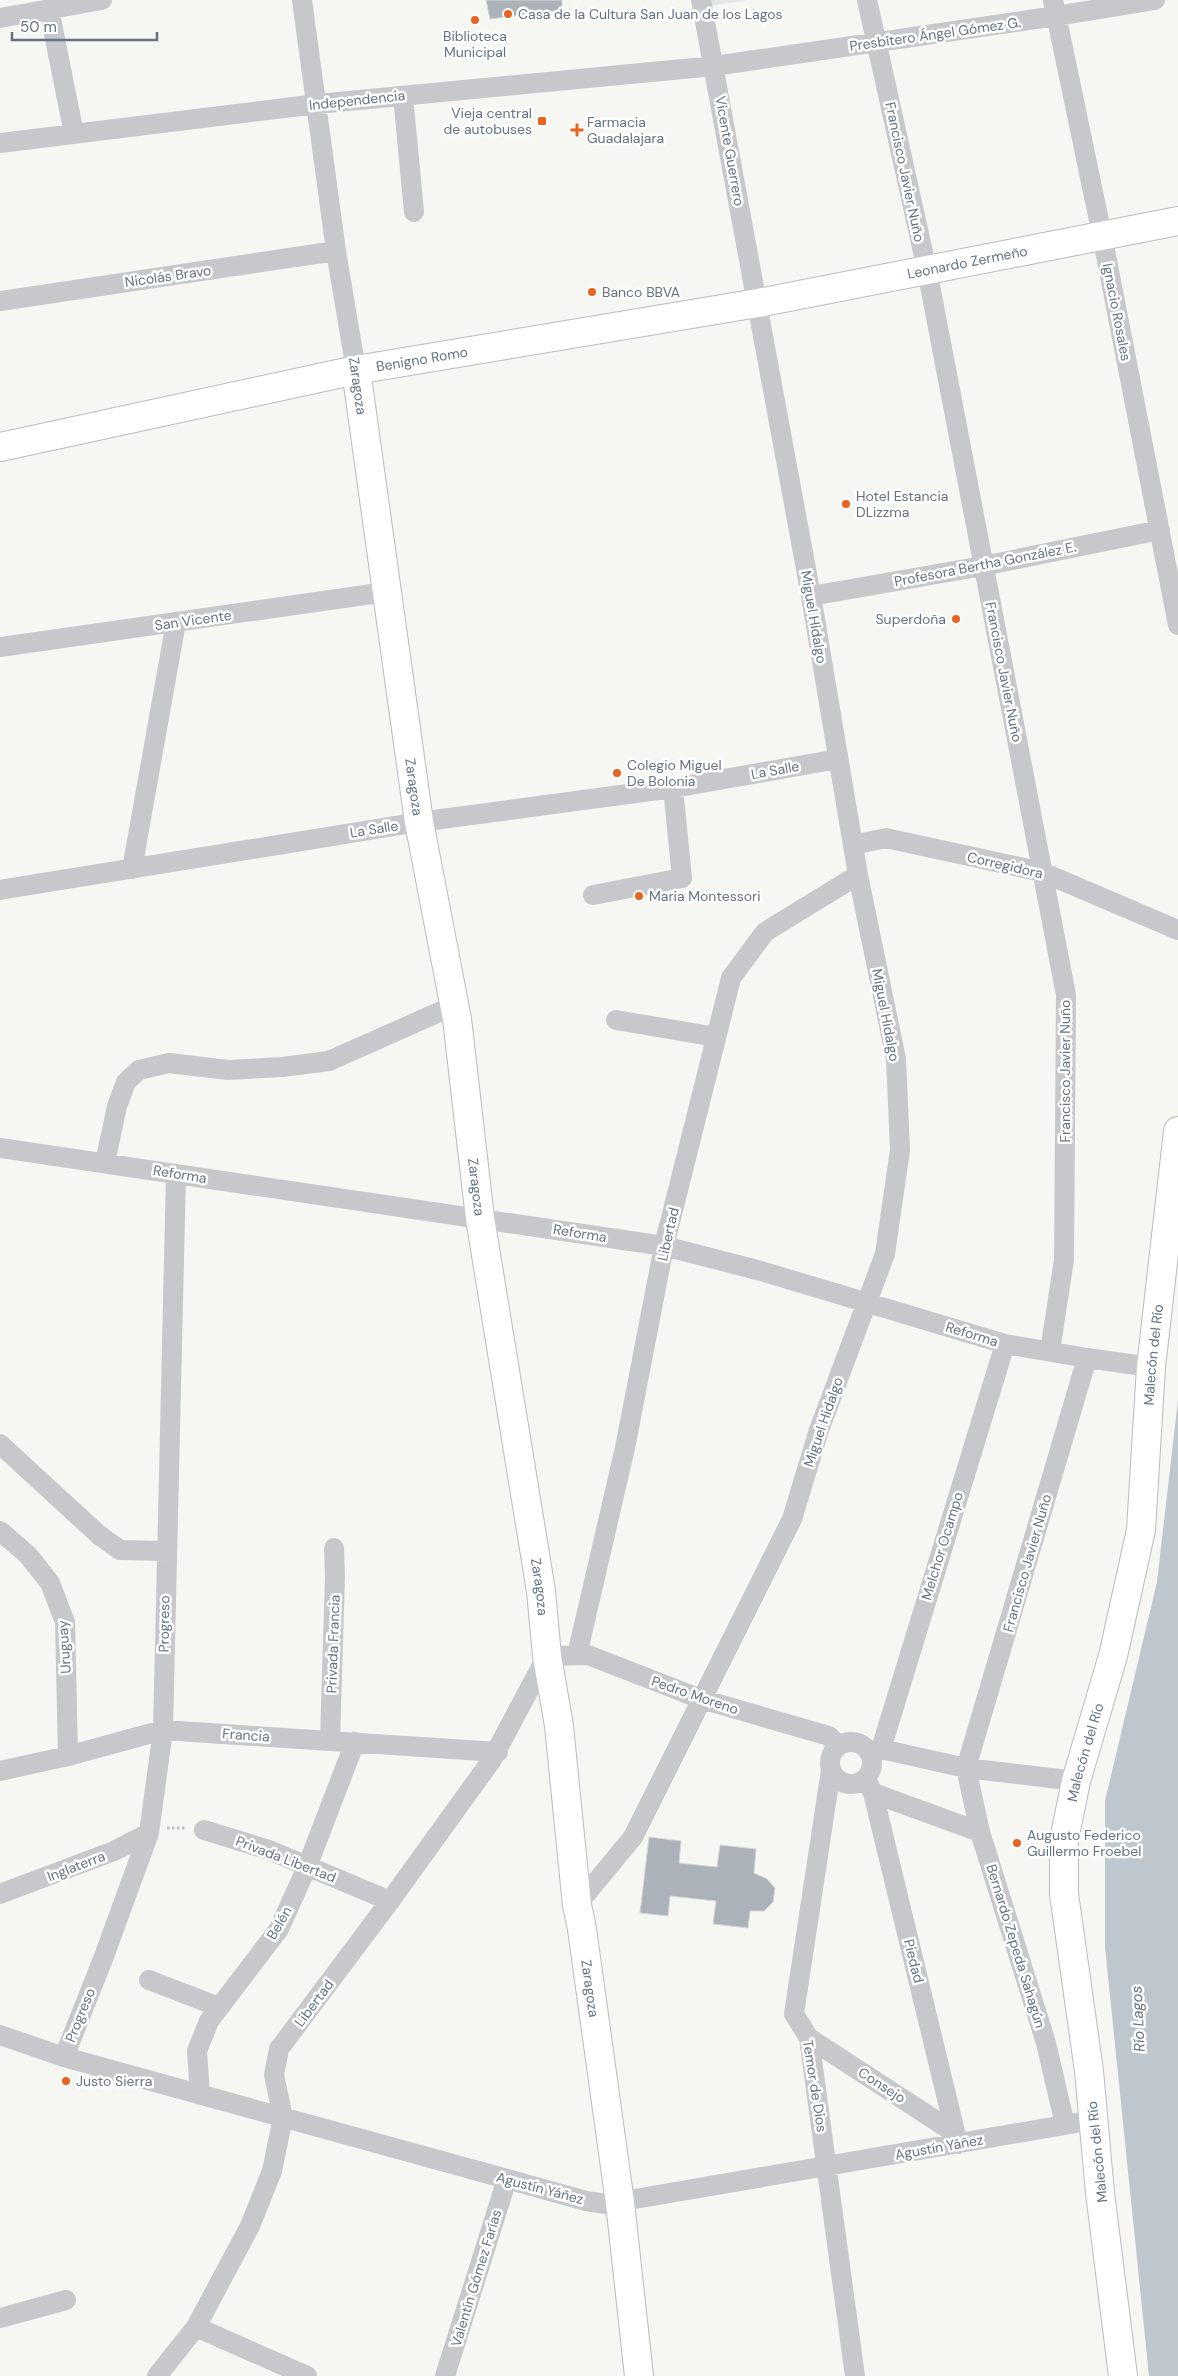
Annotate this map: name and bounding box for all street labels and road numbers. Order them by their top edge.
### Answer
street label: Presbítero Ángel Gómez G. [848,13,1022,55]
street label: Independencia [308,86,406,114]
street label: Vicente Guerrero [711,95,749,207]
street label: Francisco Javier Nuño [881,100,929,244]
street label: Leonardo Zermeño [906,242,1029,283]
street label: Nicolás Bravo [124,261,212,291]
street label: Ignacio Rosales [1099,262,1135,362]
street label: Benigno Romo [375,343,469,376]
street label: Zaragoza [345,356,371,416]
street label: Profesora Bertha González E. [893,537,1078,590]
street label: Miguel Hidalgo [797,569,831,665]
street label: Francisco Javier Nuño [982,600,1026,744]
street label: San Vicente [153,606,233,634]
street label: Zaragoza [401,757,427,817]
street label: La Salle [749,757,801,783]
street label: La Salle [349,816,399,842]
street label: Corregidora [965,848,1045,882]
street label: Miguel Hidalgo [868,967,904,1063]
street label: Francisco Javier Nuño [1056,1000,1074,1142]
street label: Zaragoza [464,1157,489,1217]
street label: Reforma [152,1161,208,1187]
street label: Libertad [653,1205,683,1263]
street label: Reforma [552,1220,608,1246]
street label: Malecón del Río [1140,1303,1167,1406]
street label: Reforma [944,1318,1000,1350]
street label: Miguel Hidalgo [799,1375,847,1469]
street label: Melchor Ocampo [917,1490,967,1602]
street label: Francisco Javier Nuño [999,1492,1055,1634]
street label: Zaragoza [527,1557,552,1616]
street label: Privada Francia [322,1594,344,1694]
street label: Progreso [155,1595,173,1653]
street label: Uruguay [53,1620,75,1674]
street label: Pedro Moreno [649,1672,741,1718]
street label: Malecón del Río [1063,1701,1108,1803]
street label: Francia [222,1724,270,1746]
street label: Privada Libertad [233,1832,339,1886]
street label: Inglaterra [44,1847,108,1885]
street label: Bernardo Zepeda Sahagún [982,1862,1050,2030]
street label: Belén [262,1903,296,1943]
street label: Piedad [900,1937,928,1985]
street label: Zaragoza [577,1959,603,2018]
street label: Libertad [290,1976,338,2030]
street label: Progreso [61,1985,99,2045]
street label: Temor de Dios [799,2039,831,2133]
street label: Consejo [855,2063,909,2107]
street label: Malecón del Río [1083,2100,1111,2204]
street label: Agustín Yáñez [893,2130,985,2164]
street label: Agustín Yáñez [495,2168,585,2208]
street label: Valentín Gómez Farías [447,2207,505,2349]

